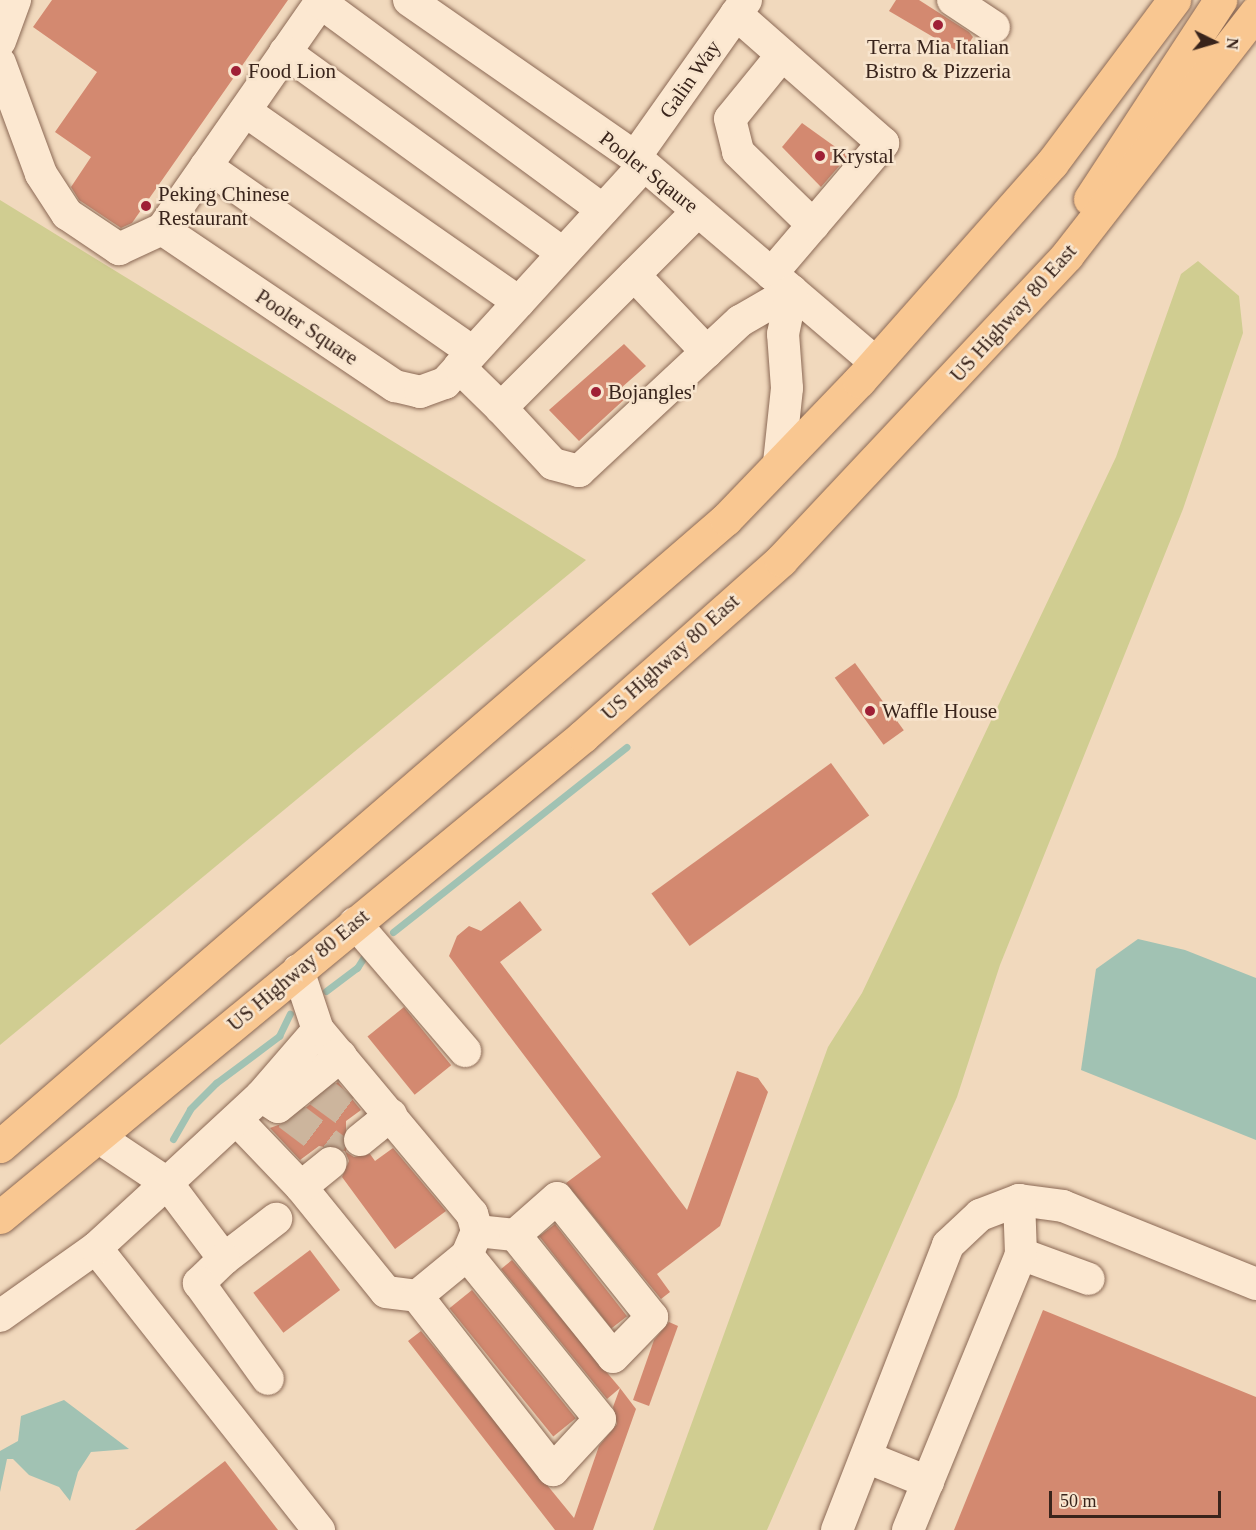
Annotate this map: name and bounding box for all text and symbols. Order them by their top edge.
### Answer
north arrow [1184,12,1244,72]
marker: Terra Mia Italian Bistro & Pizzeria [931,18,945,32]
place label: Terra Mia Italian Bistro & Pizzeria [865,34,1011,84]
street label: Galin Way [654,35,726,123]
text: N [1223,37,1241,50]
place label: Food Lion [248,58,336,84]
marker: Food Lion [229,64,243,78]
street label: Pooler Sqaure [595,126,703,218]
place label: Krystal [832,143,894,169]
marker: Krystal [813,149,827,163]
place label: Peking Chinese Restaurant [158,181,289,231]
marker: Peking Chinese Restaurant [139,199,153,213]
street label: US Highway 80 East [945,239,1081,387]
street label: Pooler Square [251,283,363,371]
place label: Bojangles' [608,379,696,405]
marker: Bojangles' [589,385,603,399]
street label: US Highway 80 East [596,589,744,725]
place label: Waffle House [882,698,997,724]
marker: Waffle House [863,704,877,718]
street label: US Highway 80 East [222,904,374,1036]
scale bar [1052,1479,1224,1517]
text: 50 m [1060,1491,1097,1511]

